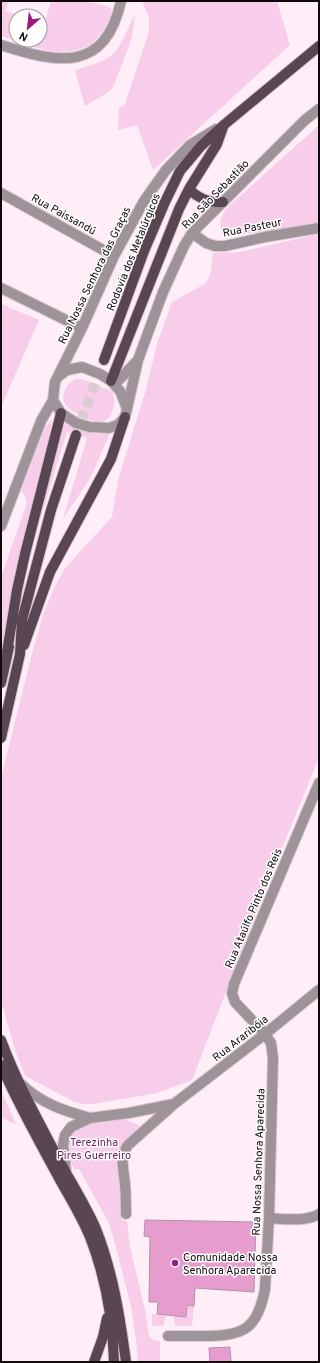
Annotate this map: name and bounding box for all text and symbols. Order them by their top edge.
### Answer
north arrow [8,8,48,48]
text: N [17,28,31,44]
street label: Rua São Sebastião [179,157,252,232]
street label: Rua Paissandú [29,191,98,238]
street label: Rodovia dos Metalúrgicos [104,191,164,313]
street label: Rua Nossa Senhora das Graças [55,204,134,347]
street label: Rua Pasteur [221,215,284,241]
street label: Rua Ataúlfo Pinto dos Reis [222,846,286,971]
street label: Rua Araribóia [210,1013,271,1065]
street label: Rua Nossa Senhora Aparecida [249,1088,269,1236]
park label: Terezinha Pires Guerreiro [57,1136,131,1163]
place label: Comunidade Nossa Senhora Aparecida [183,1251,278,1278]
marker: Comunidade Nossa Senhora Aparecida [170,1258,180,1268]

